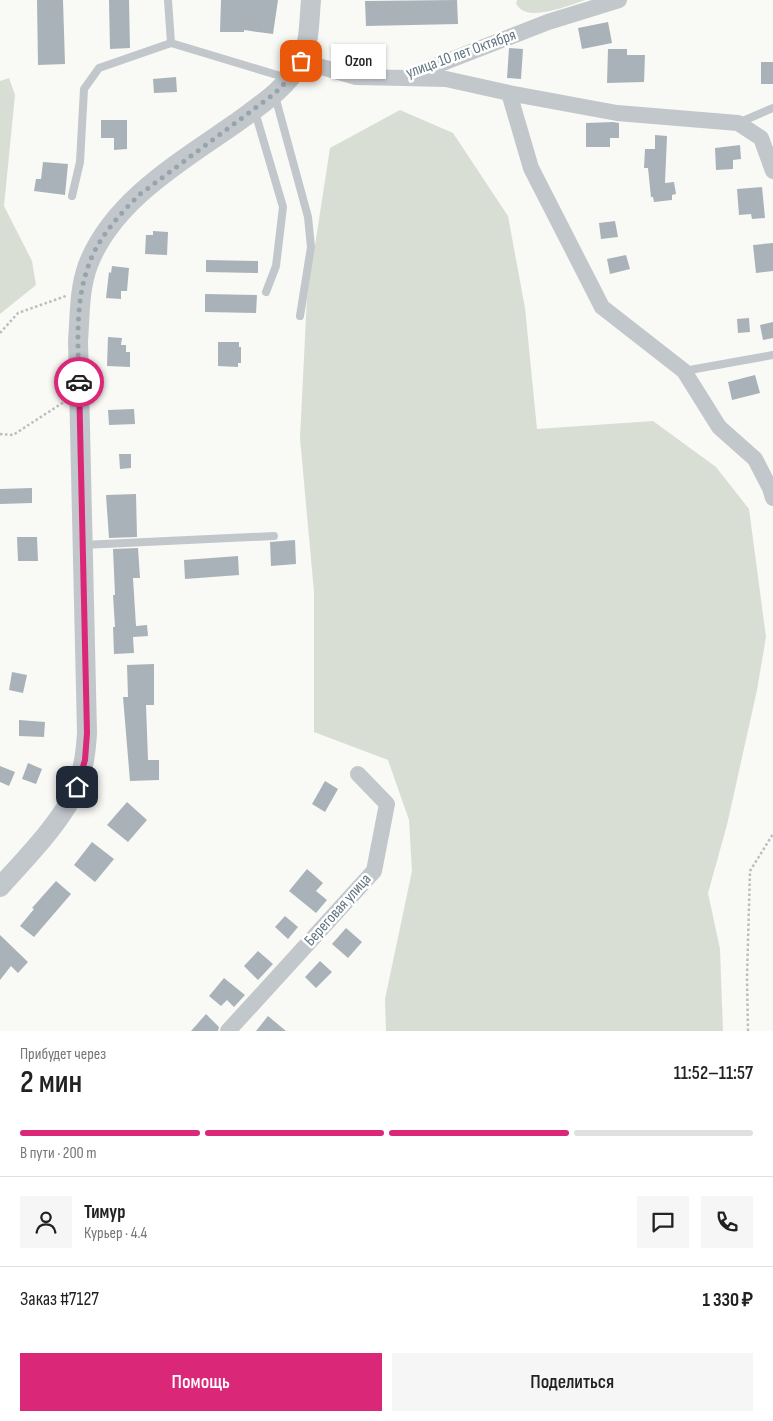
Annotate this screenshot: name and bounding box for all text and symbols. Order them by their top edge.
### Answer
street label: улица 10 лет Октября [403,25,519,83]
pin [280,40,322,82]
callout: Ozon [331,44,386,78]
icon: bag [287,47,315,75]
text: Ozon [345,52,372,71]
courier [54,357,104,407]
icon: car [65,368,93,396]
pin [56,766,98,808]
icon: home [63,773,91,801]
street label: Береговая улица [301,870,375,950]
text: Прибудет через [20,1045,106,1064]
text: 11:52–11:57 [674,1062,753,1085]
text: 2 мин [20,1063,82,1102]
text: В пути · 200 m [20,1144,97,1163]
button: person [20,1196,72,1248]
button: chat [637,1196,689,1248]
button: phone [701,1196,753,1248]
text: Тимур [84,1201,125,1224]
text: Курьер · 4.4 [84,1224,147,1243]
text: Заказ #7127 [20,1288,99,1311]
text: 1 330 ₽ [702,1289,753,1312]
button: Помощь [20,1353,382,1411]
button: Поделиться [392,1353,753,1411]

